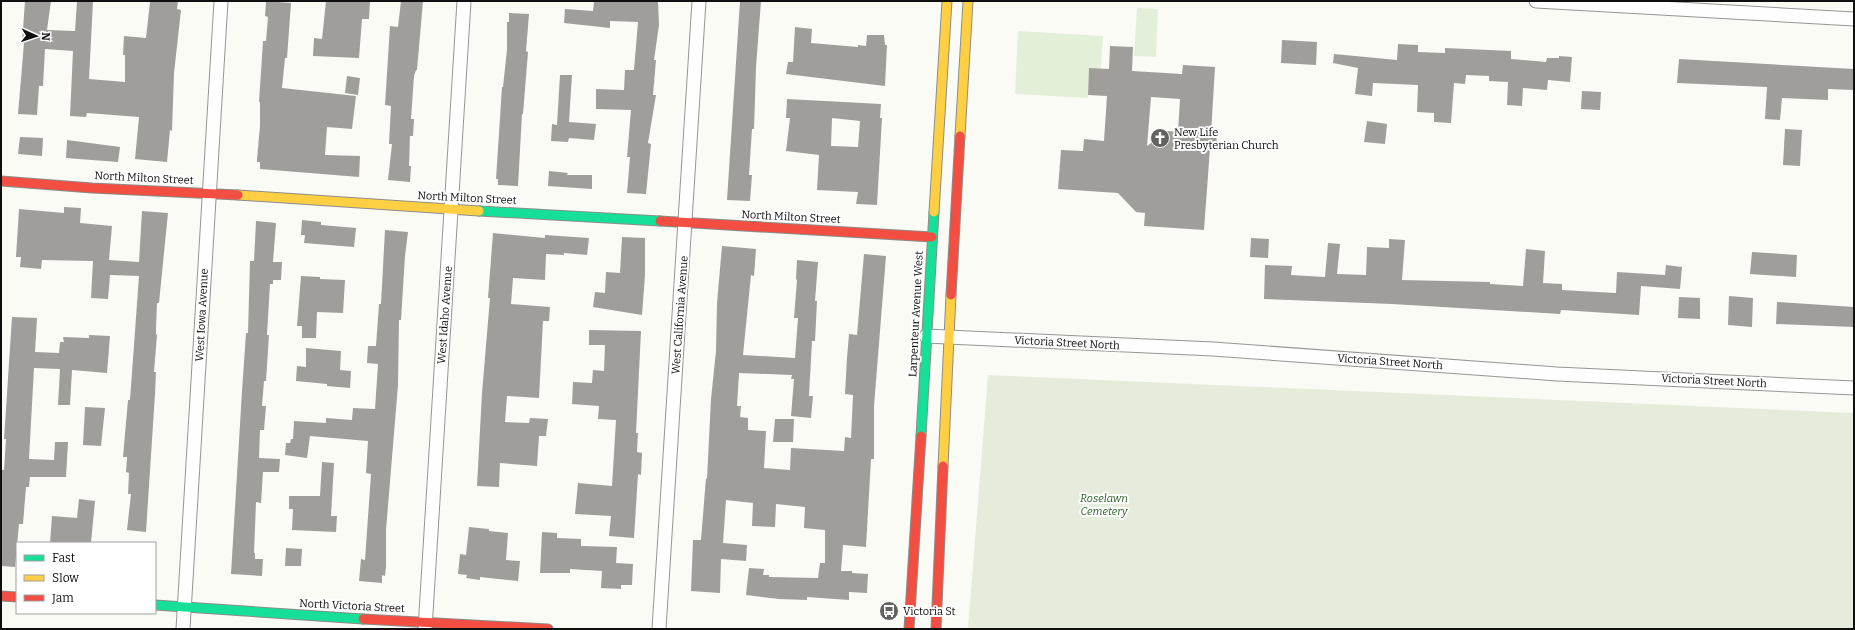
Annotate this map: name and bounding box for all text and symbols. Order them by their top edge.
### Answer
north arrow [16,16,56,56]
text: N [39,32,52,42]
place label: New Life Presbyterian Church [1174,126,1279,152]
church icon: New Life Presbyterian Church [1149,127,1171,149]
street label: North Milton Street [94,169,194,187]
street label: North Milton Street [417,189,517,207]
street label: North Milton Street [741,208,841,226]
street label: Larpenteur Avenue West [906,250,926,378]
street label: West California Avenue [669,255,691,375]
street label: West Idaho Avenue [435,266,455,364]
street label: West Iowa Avenue [193,268,211,362]
street label: Victoria Street North [1014,334,1120,352]
street label: Victoria Street North [1337,352,1443,372]
street label: Victoria Street North [1661,372,1767,390]
park label: Roselawn Cemetery [1080,492,1129,518]
legend [16,542,156,614]
text: Fast [52,551,76,565]
text: Slow [52,571,79,585]
text: Jam [51,591,74,605]
street label: North Victoria Street [299,597,405,615]
bus stop icon: Victoria St [878,600,900,622]
place label: Victoria St [903,605,956,618]

